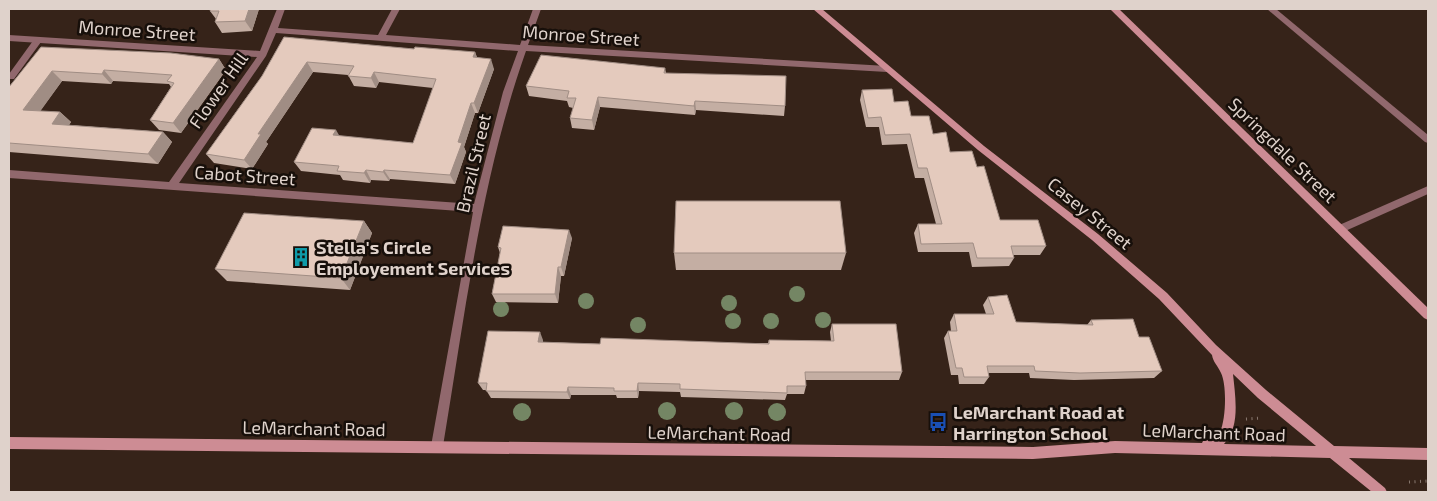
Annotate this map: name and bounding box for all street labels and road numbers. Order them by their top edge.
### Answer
street label: Monroe Street [78,15,196,45]
street label: Monroe Street [522,20,640,50]
street label: Flower Hill [184,47,253,132]
street label: Springdale Street [1224,93,1342,207]
street label: Brazil Street [451,111,495,215]
street label: Cabot Street [194,160,297,190]
street label: Casey Street [1043,172,1137,254]
street label: LeMarchant Road [242,416,386,440]
street label: LeMarchant Road [1142,419,1286,445]
street label: LeMarchant Road [647,421,791,445]

